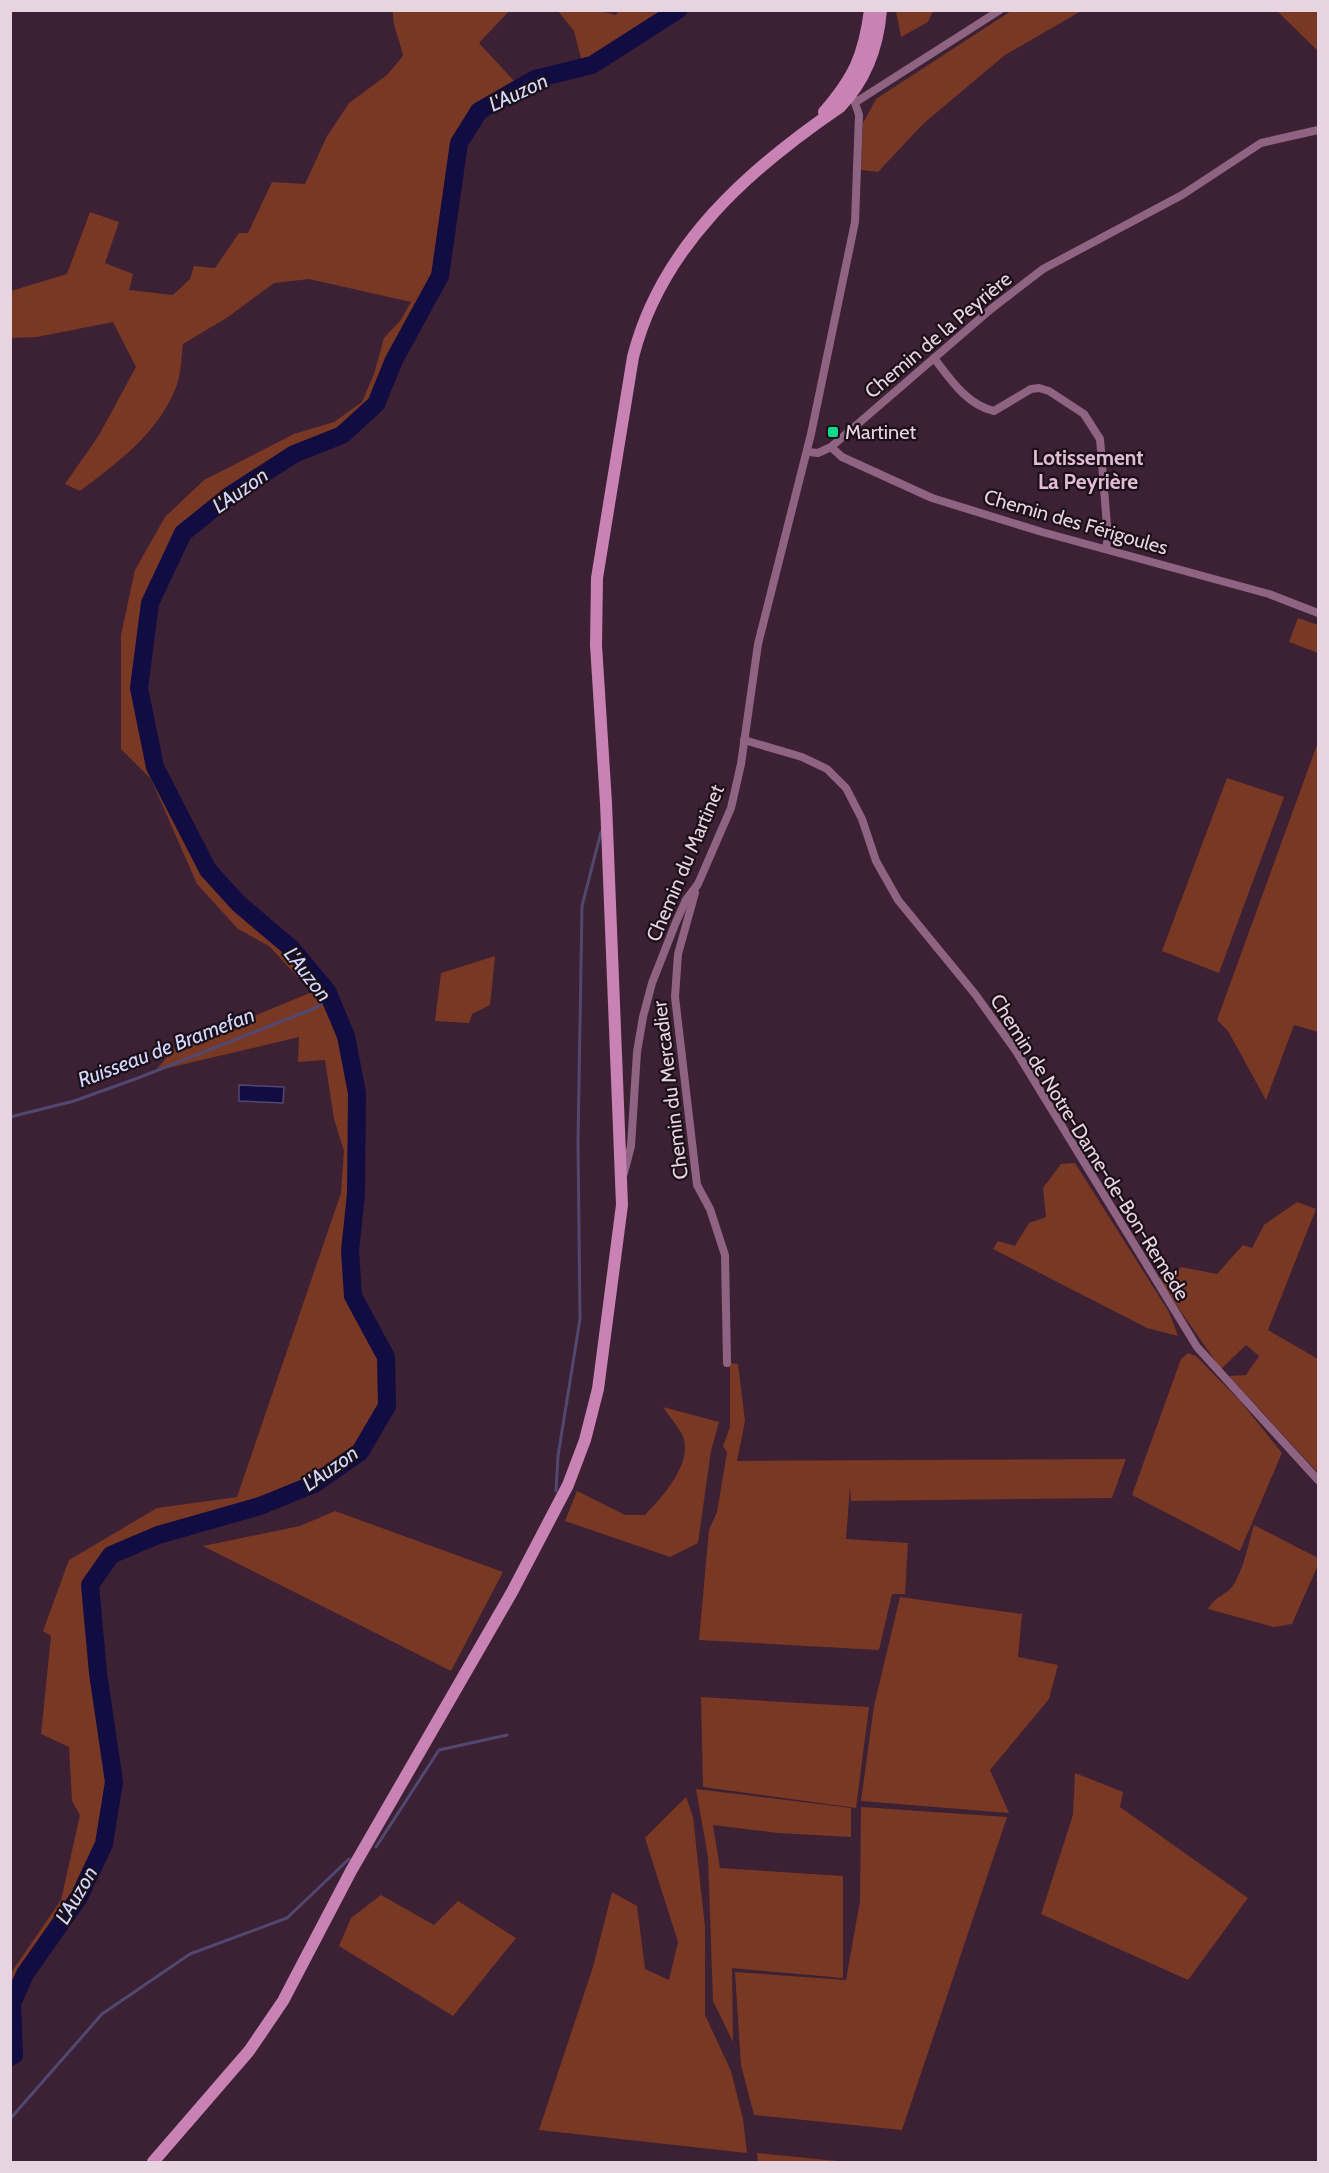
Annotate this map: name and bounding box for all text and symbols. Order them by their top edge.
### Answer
water label: L'Auzon [484,67,552,117]
street label: Chemin de la Peyrière [860,267,1016,403]
place label: Martinet [845,420,916,444]
marker: Martinet [826,425,840,439]
district label: Lotissement La Peyrière [1033,445,1143,494]
water label: L'Auzon [207,462,273,518]
street label: Chemin des Férigoules [981,484,1171,560]
street label: Chemin du Martinet [641,781,729,945]
water label: L'Auzon [279,942,337,1006]
street label: Chemin de Notre-Dame-de-Bon-Remède [985,989,1195,1305]
street label: Chemin du Mercadier [647,999,693,1181]
water label: Ruisseau de Bramefan [74,1002,258,1092]
water label: L'Auzon [297,1440,363,1496]
water label: L'Auzon [50,1862,102,1928]

